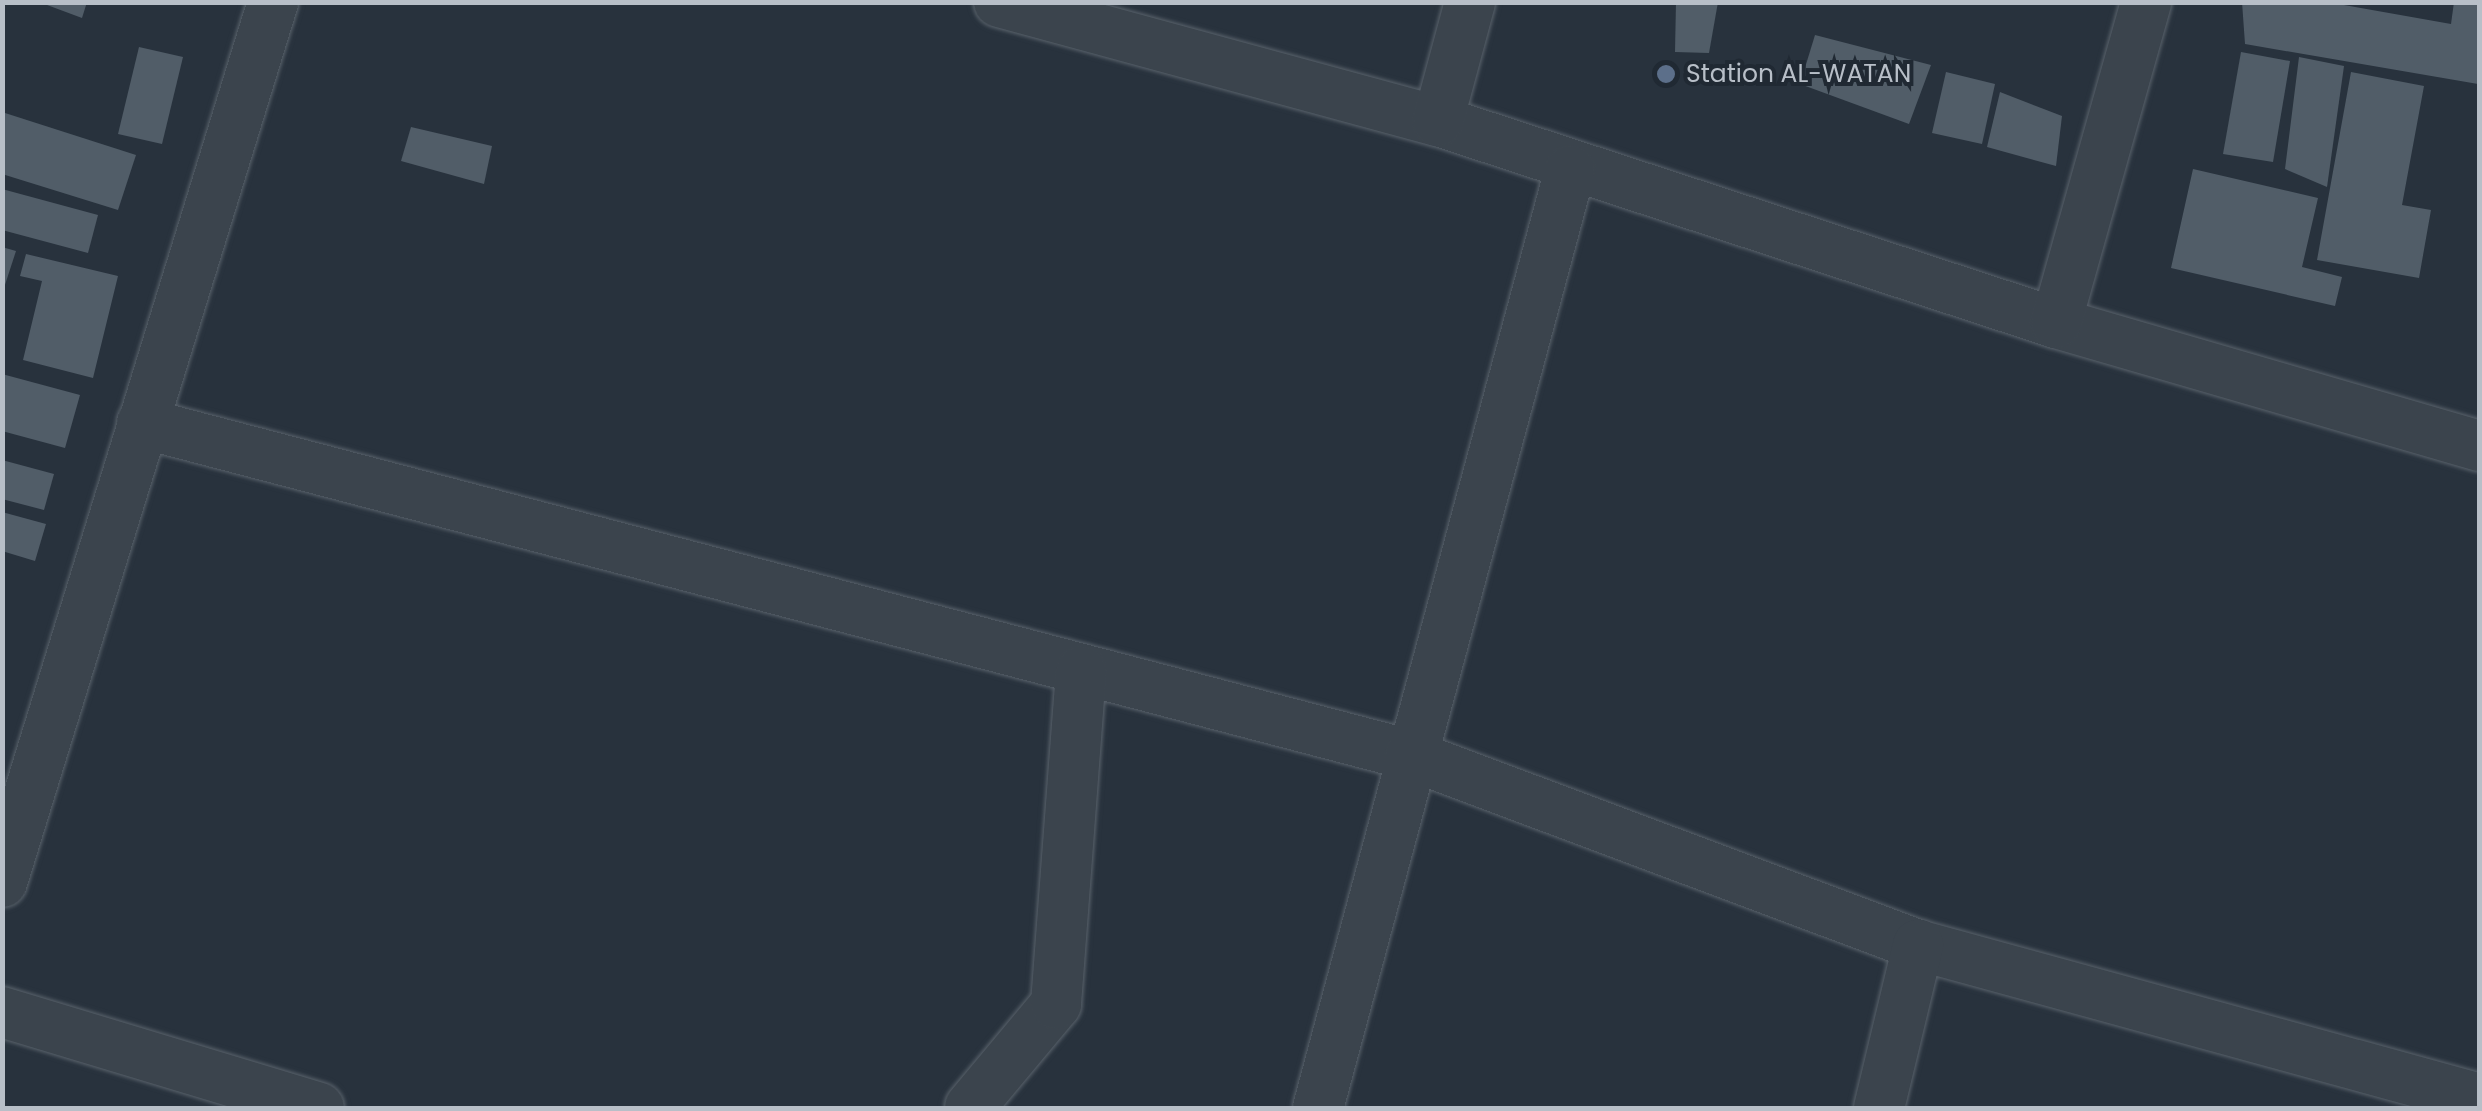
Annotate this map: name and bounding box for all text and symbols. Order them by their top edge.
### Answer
place label: Station AL-WATAN [1686,59,1911,89]
marker: Station AL-WATAN [1655,63,1677,85]

